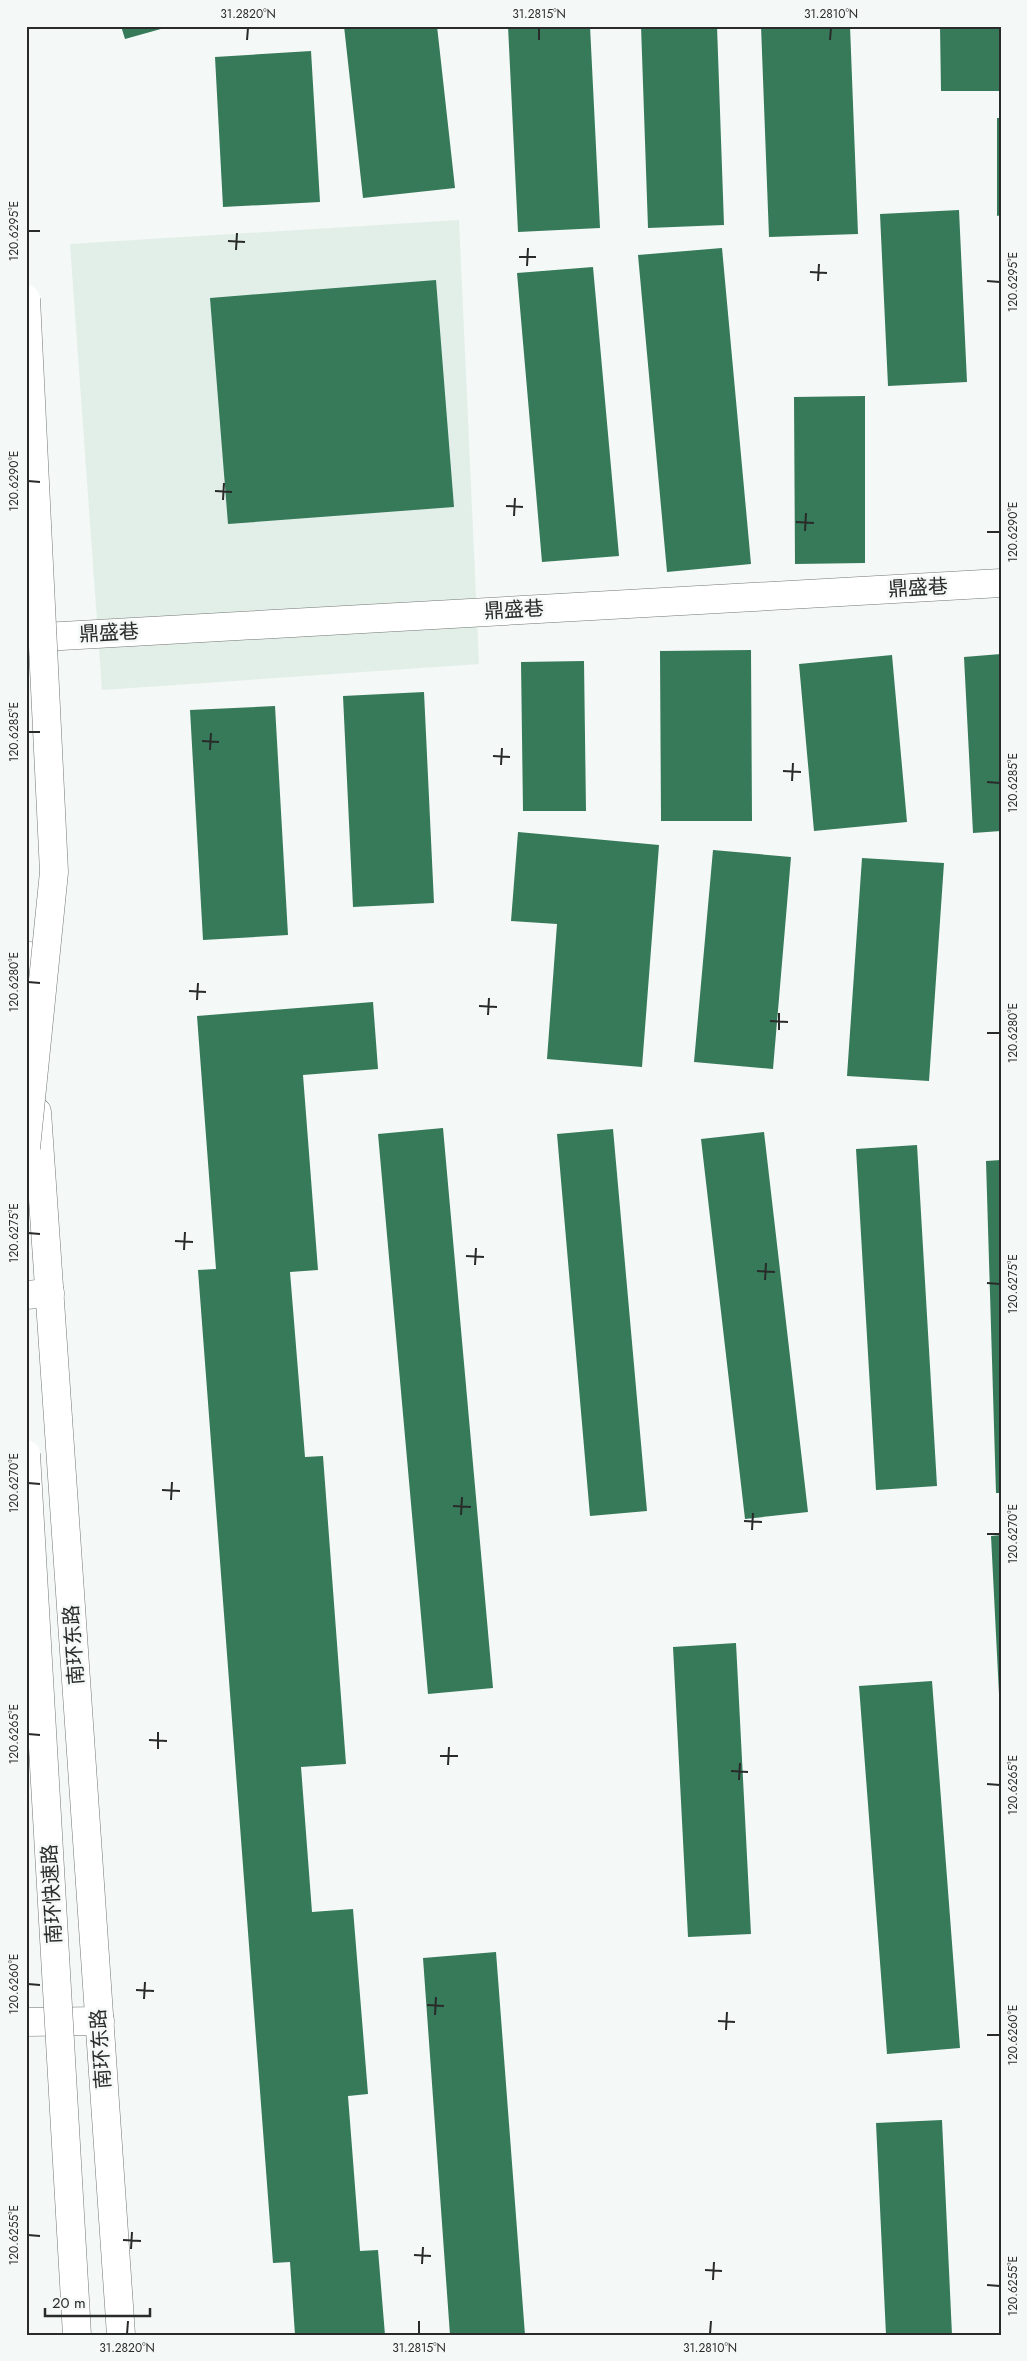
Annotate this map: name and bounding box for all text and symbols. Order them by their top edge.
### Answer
text: 31.2820°N [220,5,276,23]
text: 31.2815°N [512,5,566,23]
text: 31.2810°N [804,5,858,23]
text: 120.6295°E [5,201,23,261]
text: 120.6295°E [1004,252,1022,312]
text: 120.6290°E [5,451,23,511]
text: 120.6290°E [1004,502,1022,562]
street label: 鼎盛巷 [887,572,949,604]
street label: 鼎盛巷 [483,594,545,626]
street label: 鼎盛巷 [78,617,140,649]
text: 120.6285°E [5,702,23,762]
text: 120.6285°E [1004,753,1022,813]
text: 120.6280°E [5,952,23,1012]
text: 120.6280°E [1004,1003,1022,1063]
text: 120.6275°E [5,1203,23,1263]
text: 120.6275°E [1004,1254,1022,1314]
text: 120.6270°E [5,1453,23,1513]
text: 120.6270°E [1004,1504,1022,1564]
street label: 南环东路 [57,1604,91,1686]
text: 120.6265°E [5,1704,23,1764]
text: 120.6265°E [1004,1755,1022,1815]
street label: 南环快速路 [35,1843,69,1945]
text: 120.6260°E [5,1954,23,2014]
text: 120.6260°E [1004,2005,1022,2065]
street label: 南环东路 [84,2008,118,2090]
text: 120.6255°E [5,2205,23,2265]
text: 120.6255°E [1004,2256,1022,2316]
scale bar [45,2286,150,2318]
text: 20 m [52,2292,86,2314]
text: 31.2820°N [99,2339,155,2357]
text: 31.2815°N [392,2339,446,2357]
text: 31.2810°N [683,2339,737,2357]

